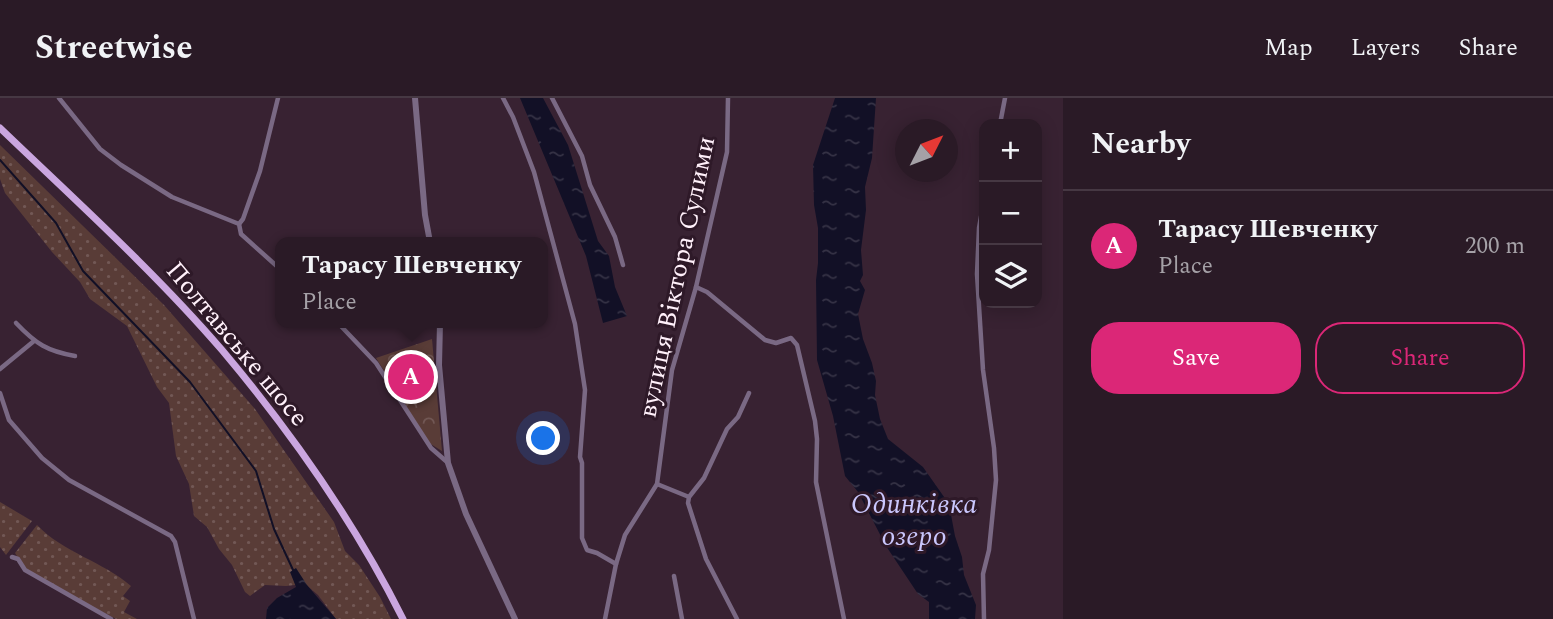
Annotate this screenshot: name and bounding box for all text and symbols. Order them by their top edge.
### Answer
text: Streetwise [35,23,193,73]
text: Map [1264,30,1313,66]
text: Layers [1351,30,1421,66]
text: Share [1459,30,1518,66]
north arrow [895,119,958,182]
map controls [979,119,1042,308]
button: + [979,119,1042,182]
text: Nearby [1091,121,1190,167]
street label: вулиця Віктора Сулими [628,133,726,421]
button: − [979,182,1042,245]
text: Тарасу Шевченку [1158,209,1378,249]
text: A [1105,229,1123,264]
text: 200 m [1465,229,1525,264]
popup [275,237,548,328]
text: Тарасу Шевченку [302,245,521,285]
button: layers [979,245,1042,308]
text: Place [1158,249,1213,284]
street label: Полтавське шосе [156,252,318,436]
text: Place [302,285,357,320]
button: Save [1091,322,1301,394]
button: Share [1315,322,1525,394]
pin: A [388,351,434,403]
your location [526,421,560,455]
water label: Одинківка озеро [851,483,977,558]

